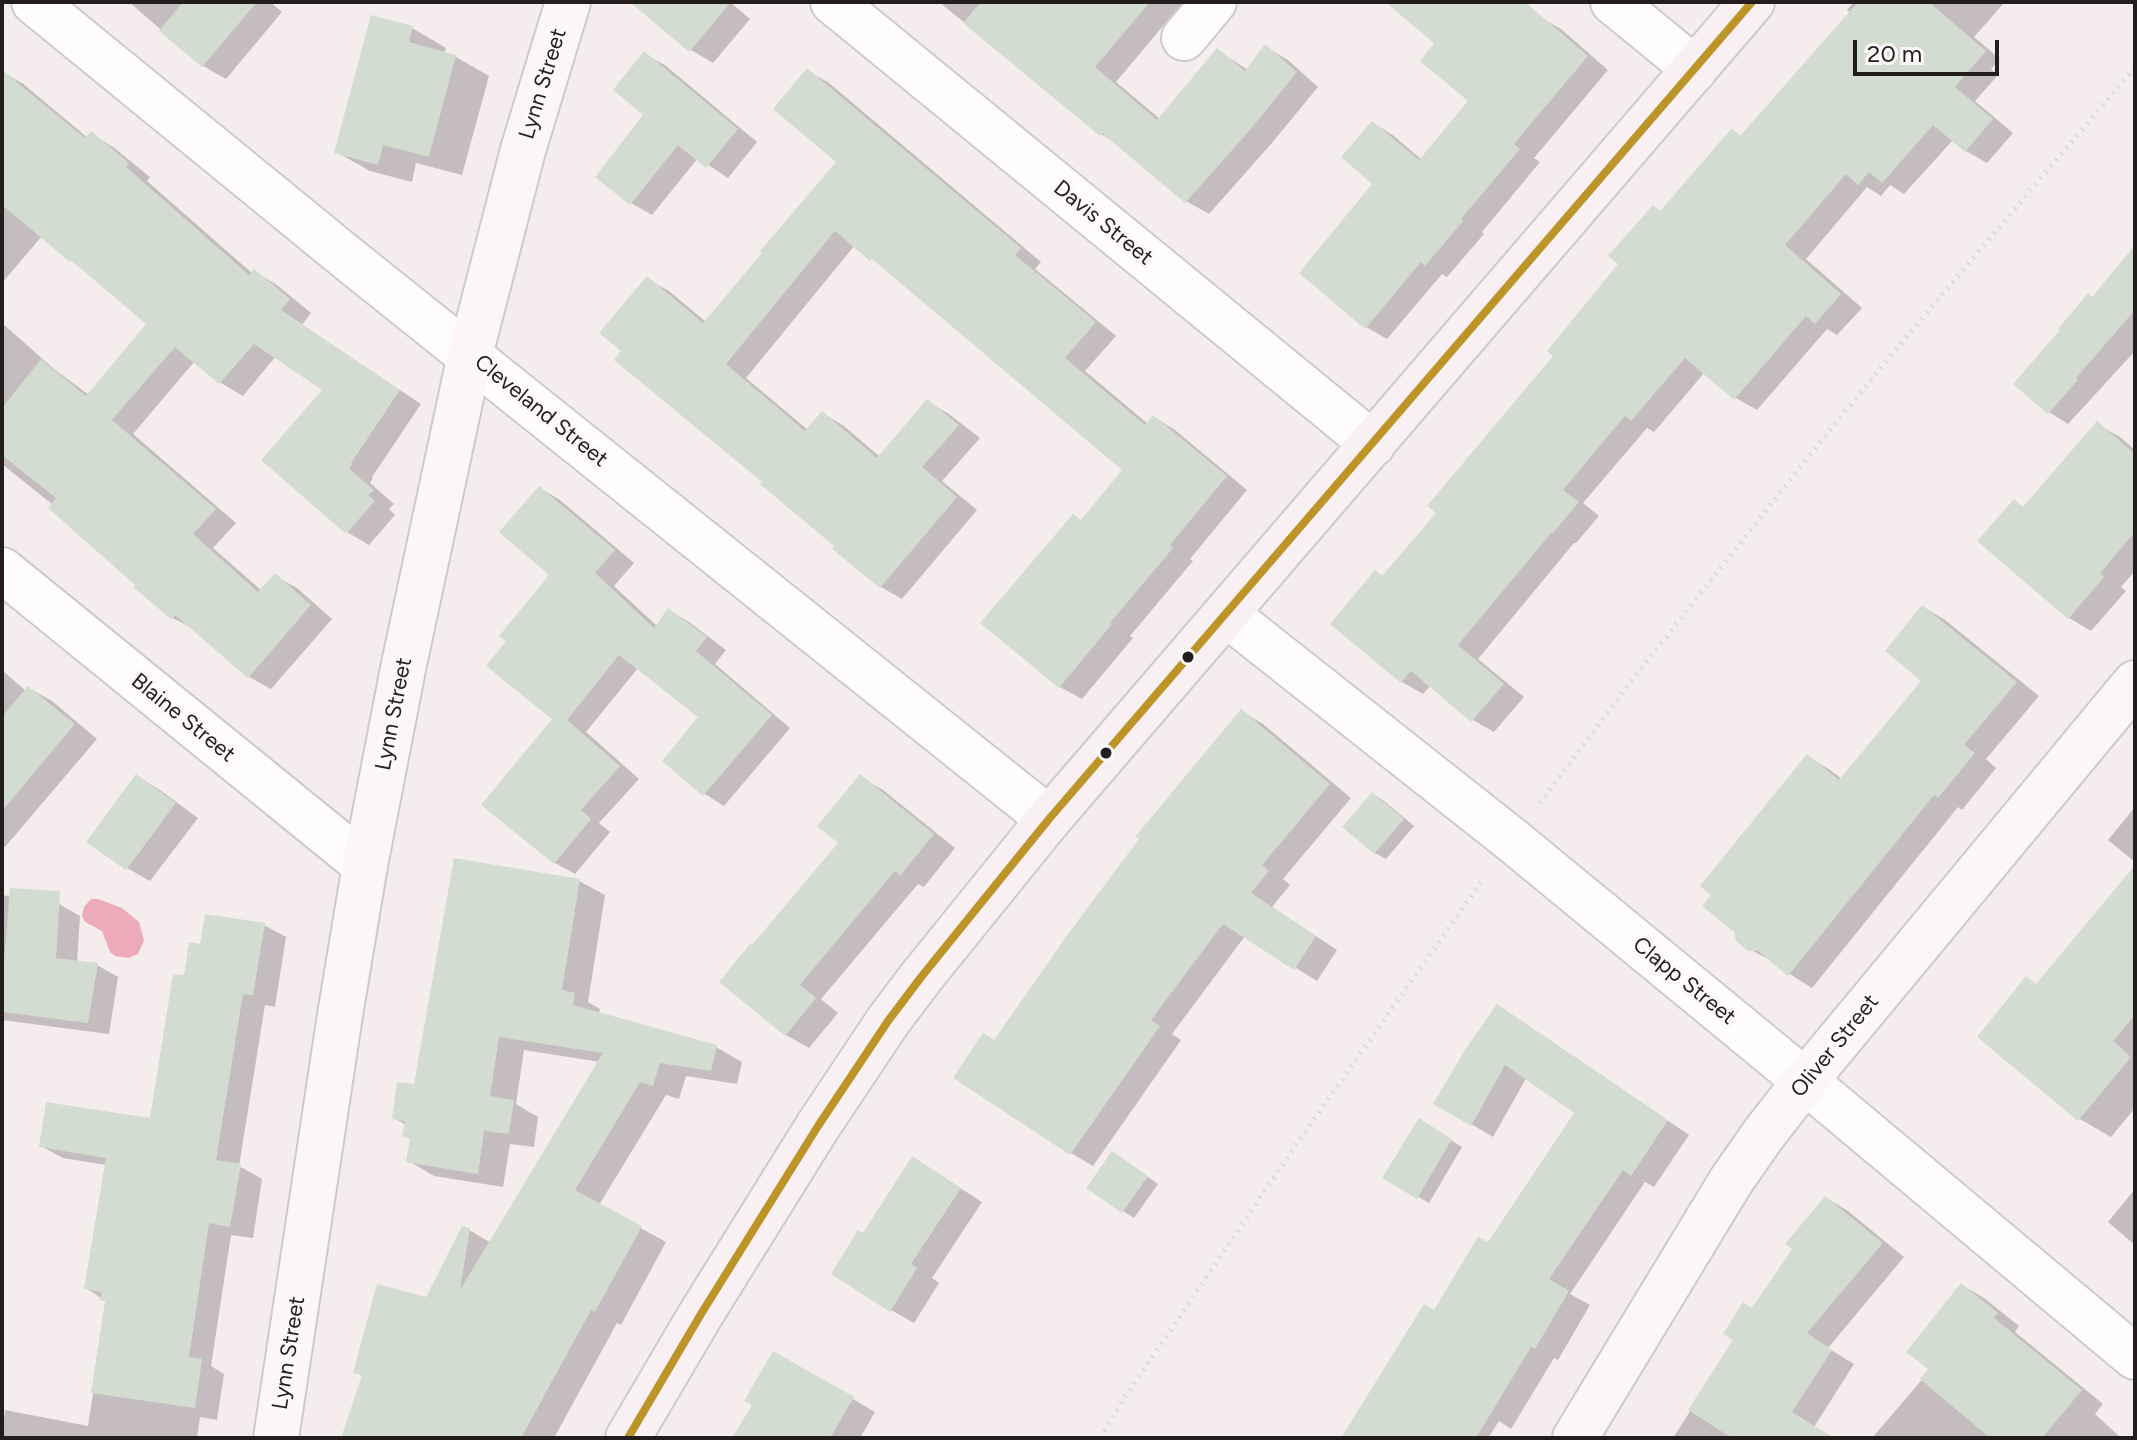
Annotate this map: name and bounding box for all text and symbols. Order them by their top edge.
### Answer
scale bar [1857,24,2003,74]
street label: Lynn Street [514,25,572,143]
text: 20 m [1867,39,1922,68]
street label: Davis Street [1048,175,1158,271]
street label: Cleveland Street [469,349,613,473]
unlabelled marker [1180,649,1196,665]
street label: Lynn Street [370,655,418,773]
street label: Blaine Street [126,668,240,768]
unlabelled marker [1098,745,1114,761]
street label: Clapp Street [1627,931,1741,1031]
street label: Oliver Street [1786,989,1884,1103]
street label: Lynn Street [267,1294,311,1412]

